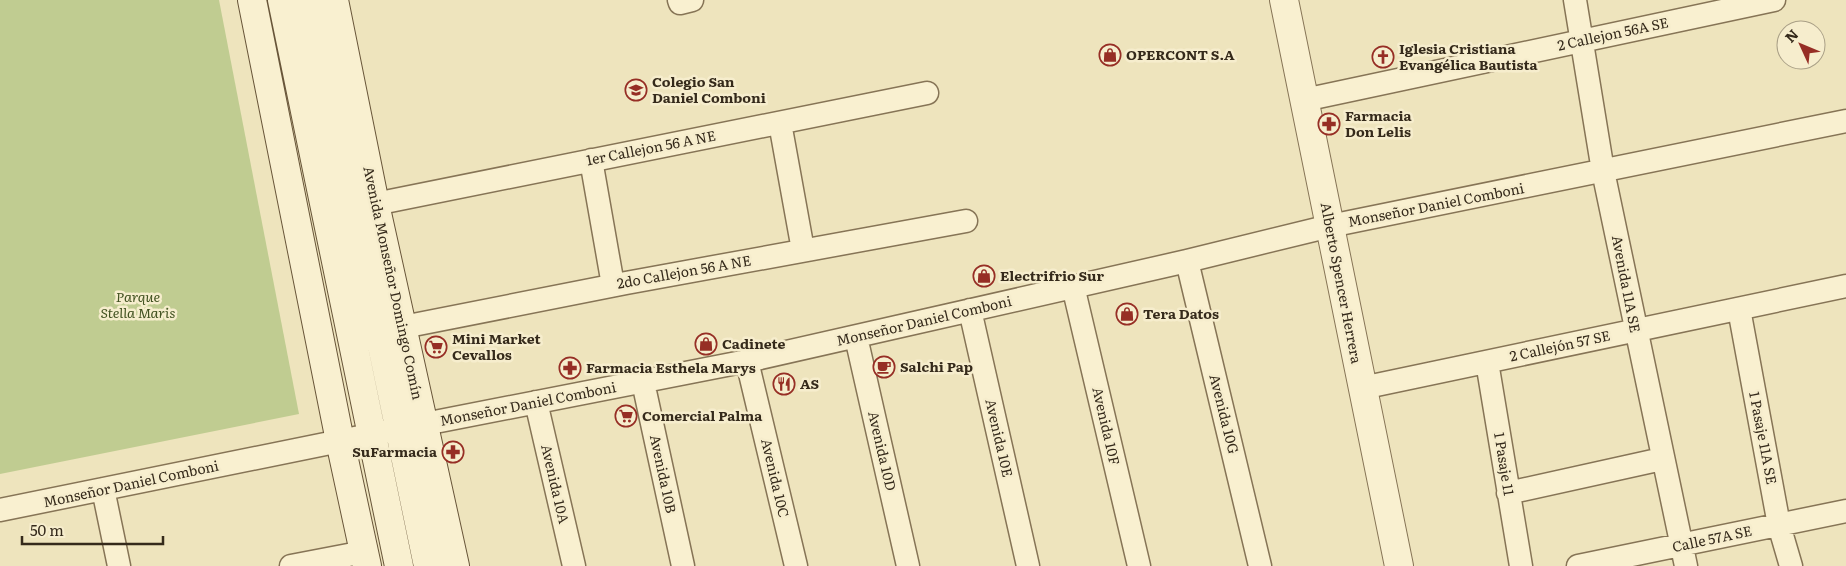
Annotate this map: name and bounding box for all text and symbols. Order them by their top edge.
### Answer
street label: 2 Callejon 56A SE [1555,11,1670,55]
north arrow [1776,20,1826,70]
text: N [1780,24,1802,46]
place label: Iglesia Cristiana Evangélica Bautista [1399,38,1539,74]
shop icon: OPERCONT S.A [1098,43,1122,67]
place label: OPERCONT S.A [1126,44,1235,64]
church icon: Iglesia Cristiana Evangélica Bautista [1371,45,1395,69]
place label: Colegio San Daniel Comboni [652,71,766,107]
school or university icon: Colegio San Daniel Comboni [624,78,648,102]
place label: Farmacia Don Lelis [1345,105,1413,141]
pharmacy icon: Farmacia Don Lelis [1317,112,1341,136]
street label: 1er Callejon 56 A NE [584,125,717,169]
street label: Avenida Monseñor Domingo Comín [359,164,429,401]
street label: Monseñor Daniel Comboni [1346,177,1526,231]
street label: Alberto Spencer Herrera [1317,201,1368,366]
street label: Avenida 11A SE [1608,233,1646,334]
street label: 2do Callejon 56 A NE [615,249,753,293]
shop icon: Electrifrio Sur [972,264,996,288]
place label: Electrifrio Sur [1000,265,1105,285]
park label: Parque Stella Maris [101,286,175,322]
street label: Monseñor Daniel Comboni [834,290,1014,350]
shop icon: Tera Datos [1115,302,1139,326]
place label: Tera Datos [1143,303,1219,323]
street label: 2 Callejón 57 SE [1508,325,1612,365]
place label: Mini Market Cevallos [452,328,541,364]
shop icon: Cadinete [694,332,718,356]
place label: Cadinete [722,333,786,353]
supermarket icon: Mini Market Cevallos [424,335,448,359]
cafe icon: Salchi Pap [872,355,896,379]
pharmacy icon: Farmacia Esthela Marys [558,356,582,380]
place label: Salchi Pap [900,356,973,376]
place label: Farmacia Esthela Marys [586,357,756,377]
restaurant icon: AS [772,372,796,396]
street label: Avenida 10G [1205,372,1245,456]
place label: AS [800,373,820,393]
street label: Monseñor Daniel Comboni [438,376,618,430]
street label: Avenida 10F [1088,385,1126,467]
street label: 1 Pasaje 11A SE [1745,390,1783,486]
street label: Avenida 10E [981,397,1019,479]
supermarket icon: Comercial Palma [614,404,638,428]
place label: Comercial Palma [642,405,763,425]
street label: Avenida 10D [864,409,902,493]
street label: 1 Pasaje 11 [1490,431,1520,497]
street label: Avenida 10B [646,433,682,515]
street label: Avenida 10C [757,436,795,519]
pharmacy icon: SuFarmacia [441,440,465,464]
place label: SuFarmacia [352,441,438,461]
street label: Avenida 10A [537,442,575,526]
street label: Monseñor Daniel Comboni [41,455,221,511]
scale bar [22,514,164,546]
text: 50 m [30,518,64,541]
street label: Calle 57A SE [1670,520,1754,556]

